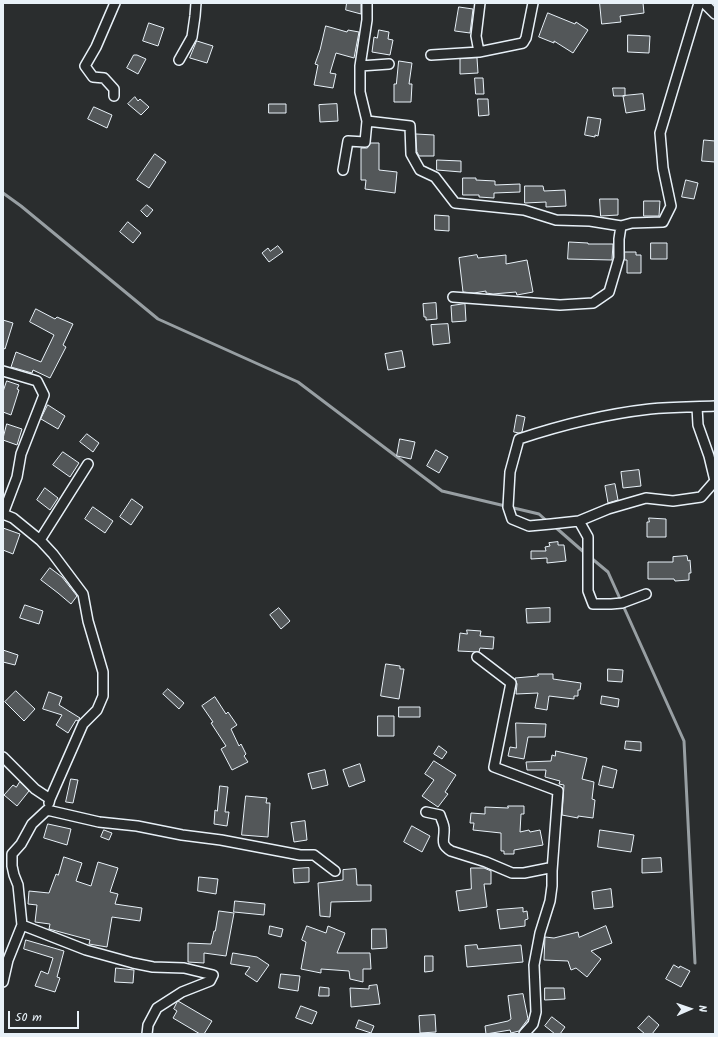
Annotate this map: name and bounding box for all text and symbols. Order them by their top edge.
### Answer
north arrow [670,989,710,1029]
scale bar [10,1003,81,1029]
text: N [693,1005,711,1012]
text: 50 m [15,1008,42,1027]

